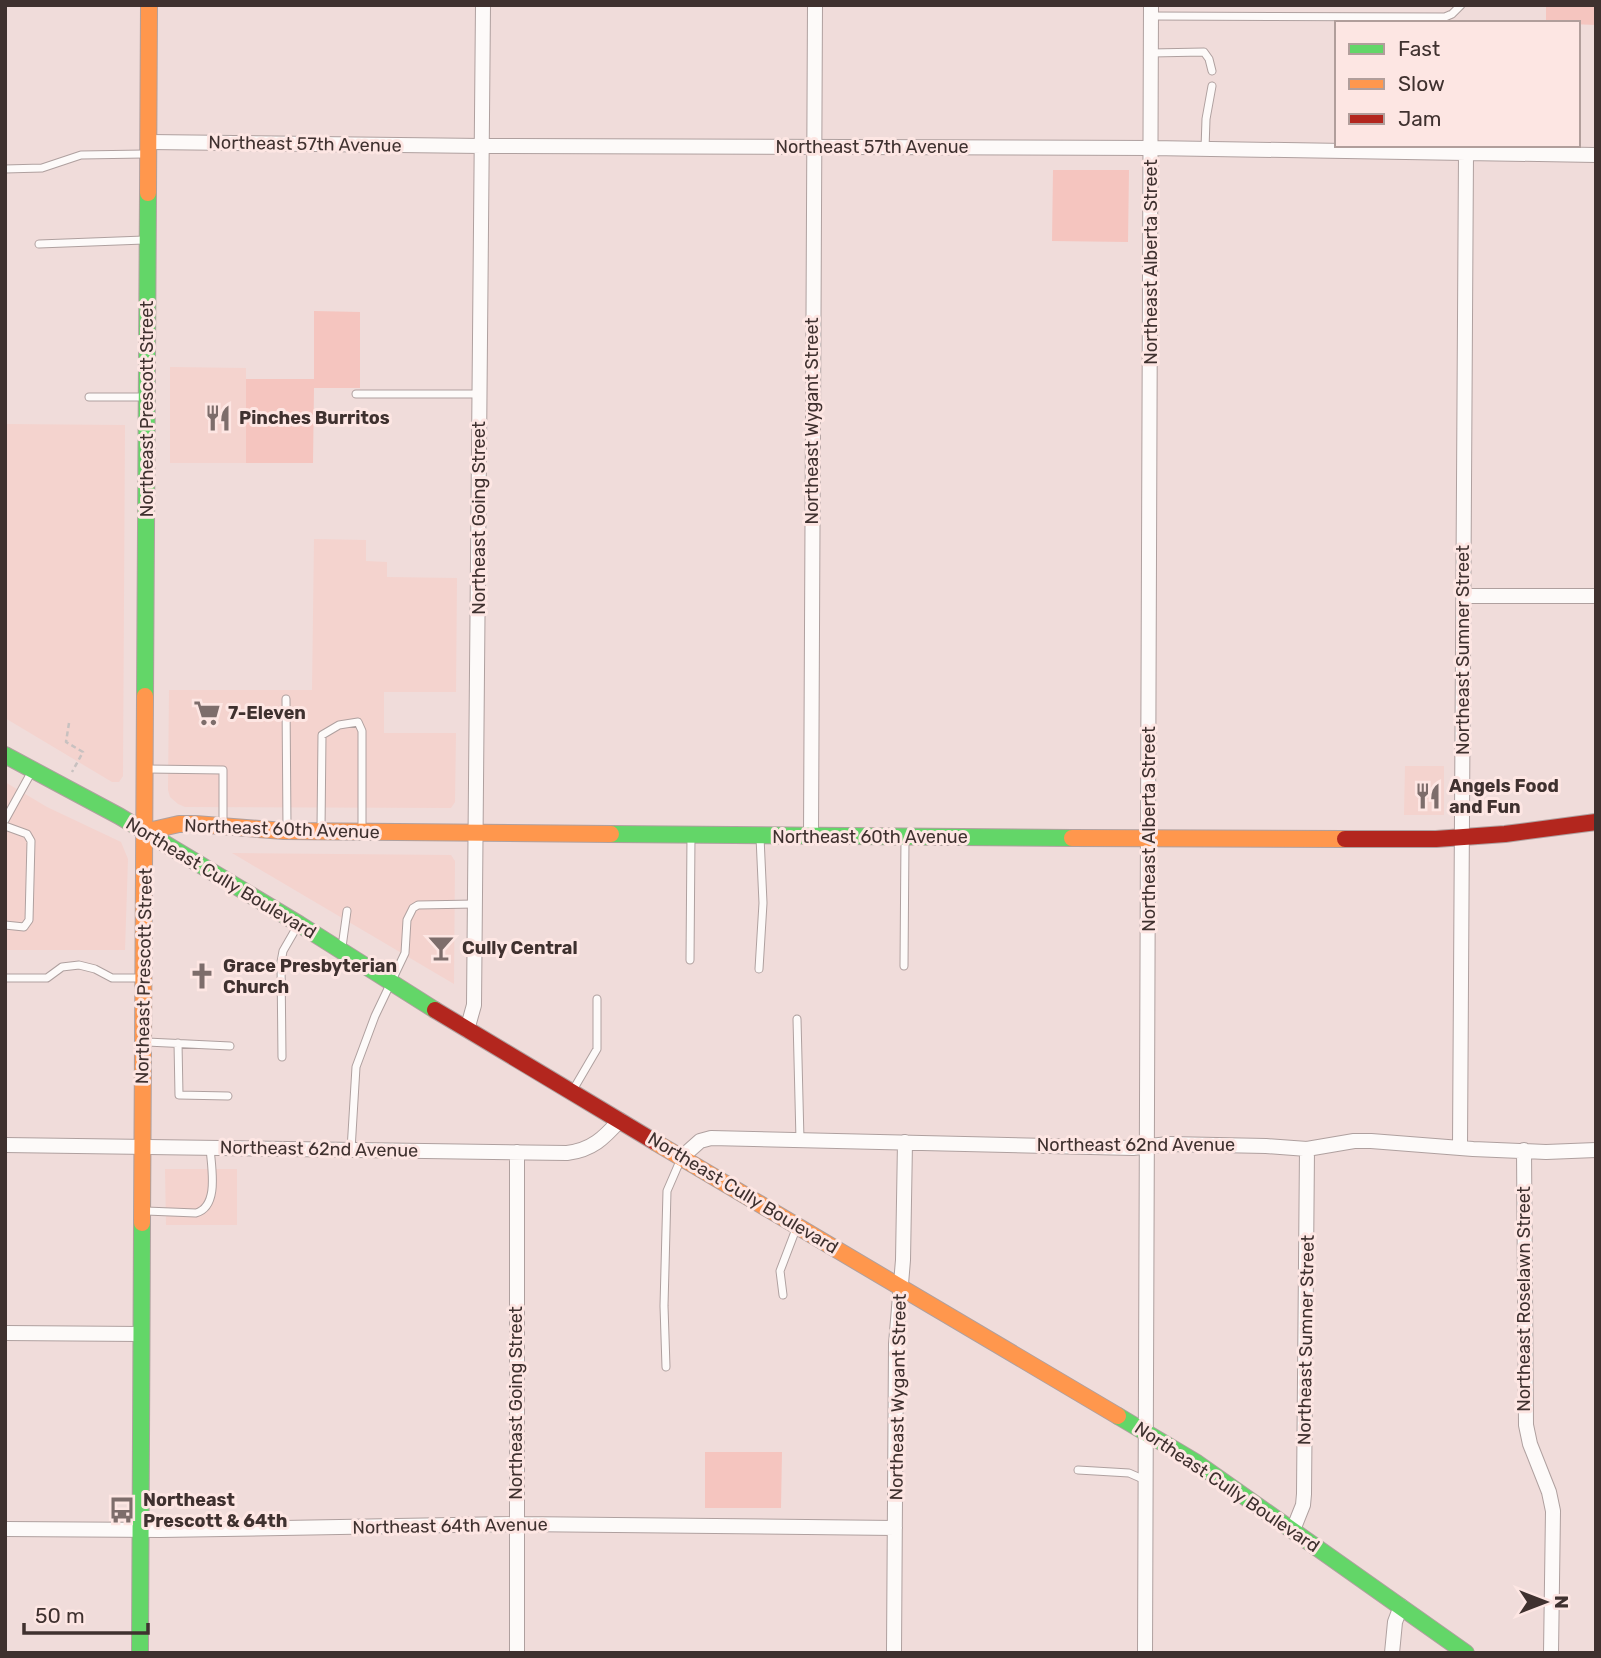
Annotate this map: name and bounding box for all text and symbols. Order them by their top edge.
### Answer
legend [1335,21,1580,147]
text: Fast [1398,36,1440,61]
text: Slow [1398,71,1445,96]
text: Jam [1398,106,1442,131]
street label: Northeast 57th Avenue [208,131,402,157]
street label: Northeast 57th Avenue [775,136,969,158]
street label: Northeast Alberta Street [1140,159,1162,365]
street label: Northeast Prescott Street [136,301,158,517]
street label: Northeast Wygant Street [801,317,823,525]
restaurant icon: Pinches Burritos [203,403,233,433]
place label: Pinches Burritos [239,407,390,429]
street label: Northeast Going Street [468,421,490,615]
street label: Northeast Sumner Street [1452,545,1474,755]
supermarket icon: 7-Eleven [192,698,222,728]
place label: 7-Eleven [228,702,306,724]
street label: Northeast Alberta Street [1138,726,1160,932]
place label: Angels Food and Fun [1449,775,1559,818]
restaurant icon: Angels Food and Fun [1413,781,1443,811]
street label: Northeast Cully Boulevard [122,812,320,944]
street label: Northeast 60th Avenue [184,815,380,843]
street label: Northeast 60th Avenue [772,826,968,848]
street label: Northeast Prescott Street [131,868,157,1084]
bar icon: Cully Central [426,933,456,963]
place label: Cully Central [462,937,578,959]
place label: Grace Presbyterian Church [223,955,397,998]
church icon: Grace Presbyterian Church [187,961,217,991]
street label: Northeast Cully Boulevard [644,1127,842,1259]
street label: Northeast 62nd Avenue [1037,1134,1235,1156]
street label: Northeast 62nd Avenue [220,1136,418,1162]
street label: Northeast Roselawn Street [1513,1186,1535,1412]
street label: Northeast Sumner Street [1293,1235,1319,1445]
street label: Northeast Wygant Street [885,1293,911,1501]
street label: Northeast Going Street [505,1306,527,1500]
street label: Northeast Cully Boulevard [1130,1417,1324,1557]
place label: Northeast Prescott & 64th [143,1489,287,1532]
bus stop icon: Northeast Prescott & 64th [107,1495,137,1525]
street label: Northeast 64th Avenue [352,1513,548,1539]
north arrow [1510,1567,1580,1637]
scale bar [24,1592,149,1636]
text: N [1550,1595,1573,1609]
text: 50 m [35,1603,85,1628]

